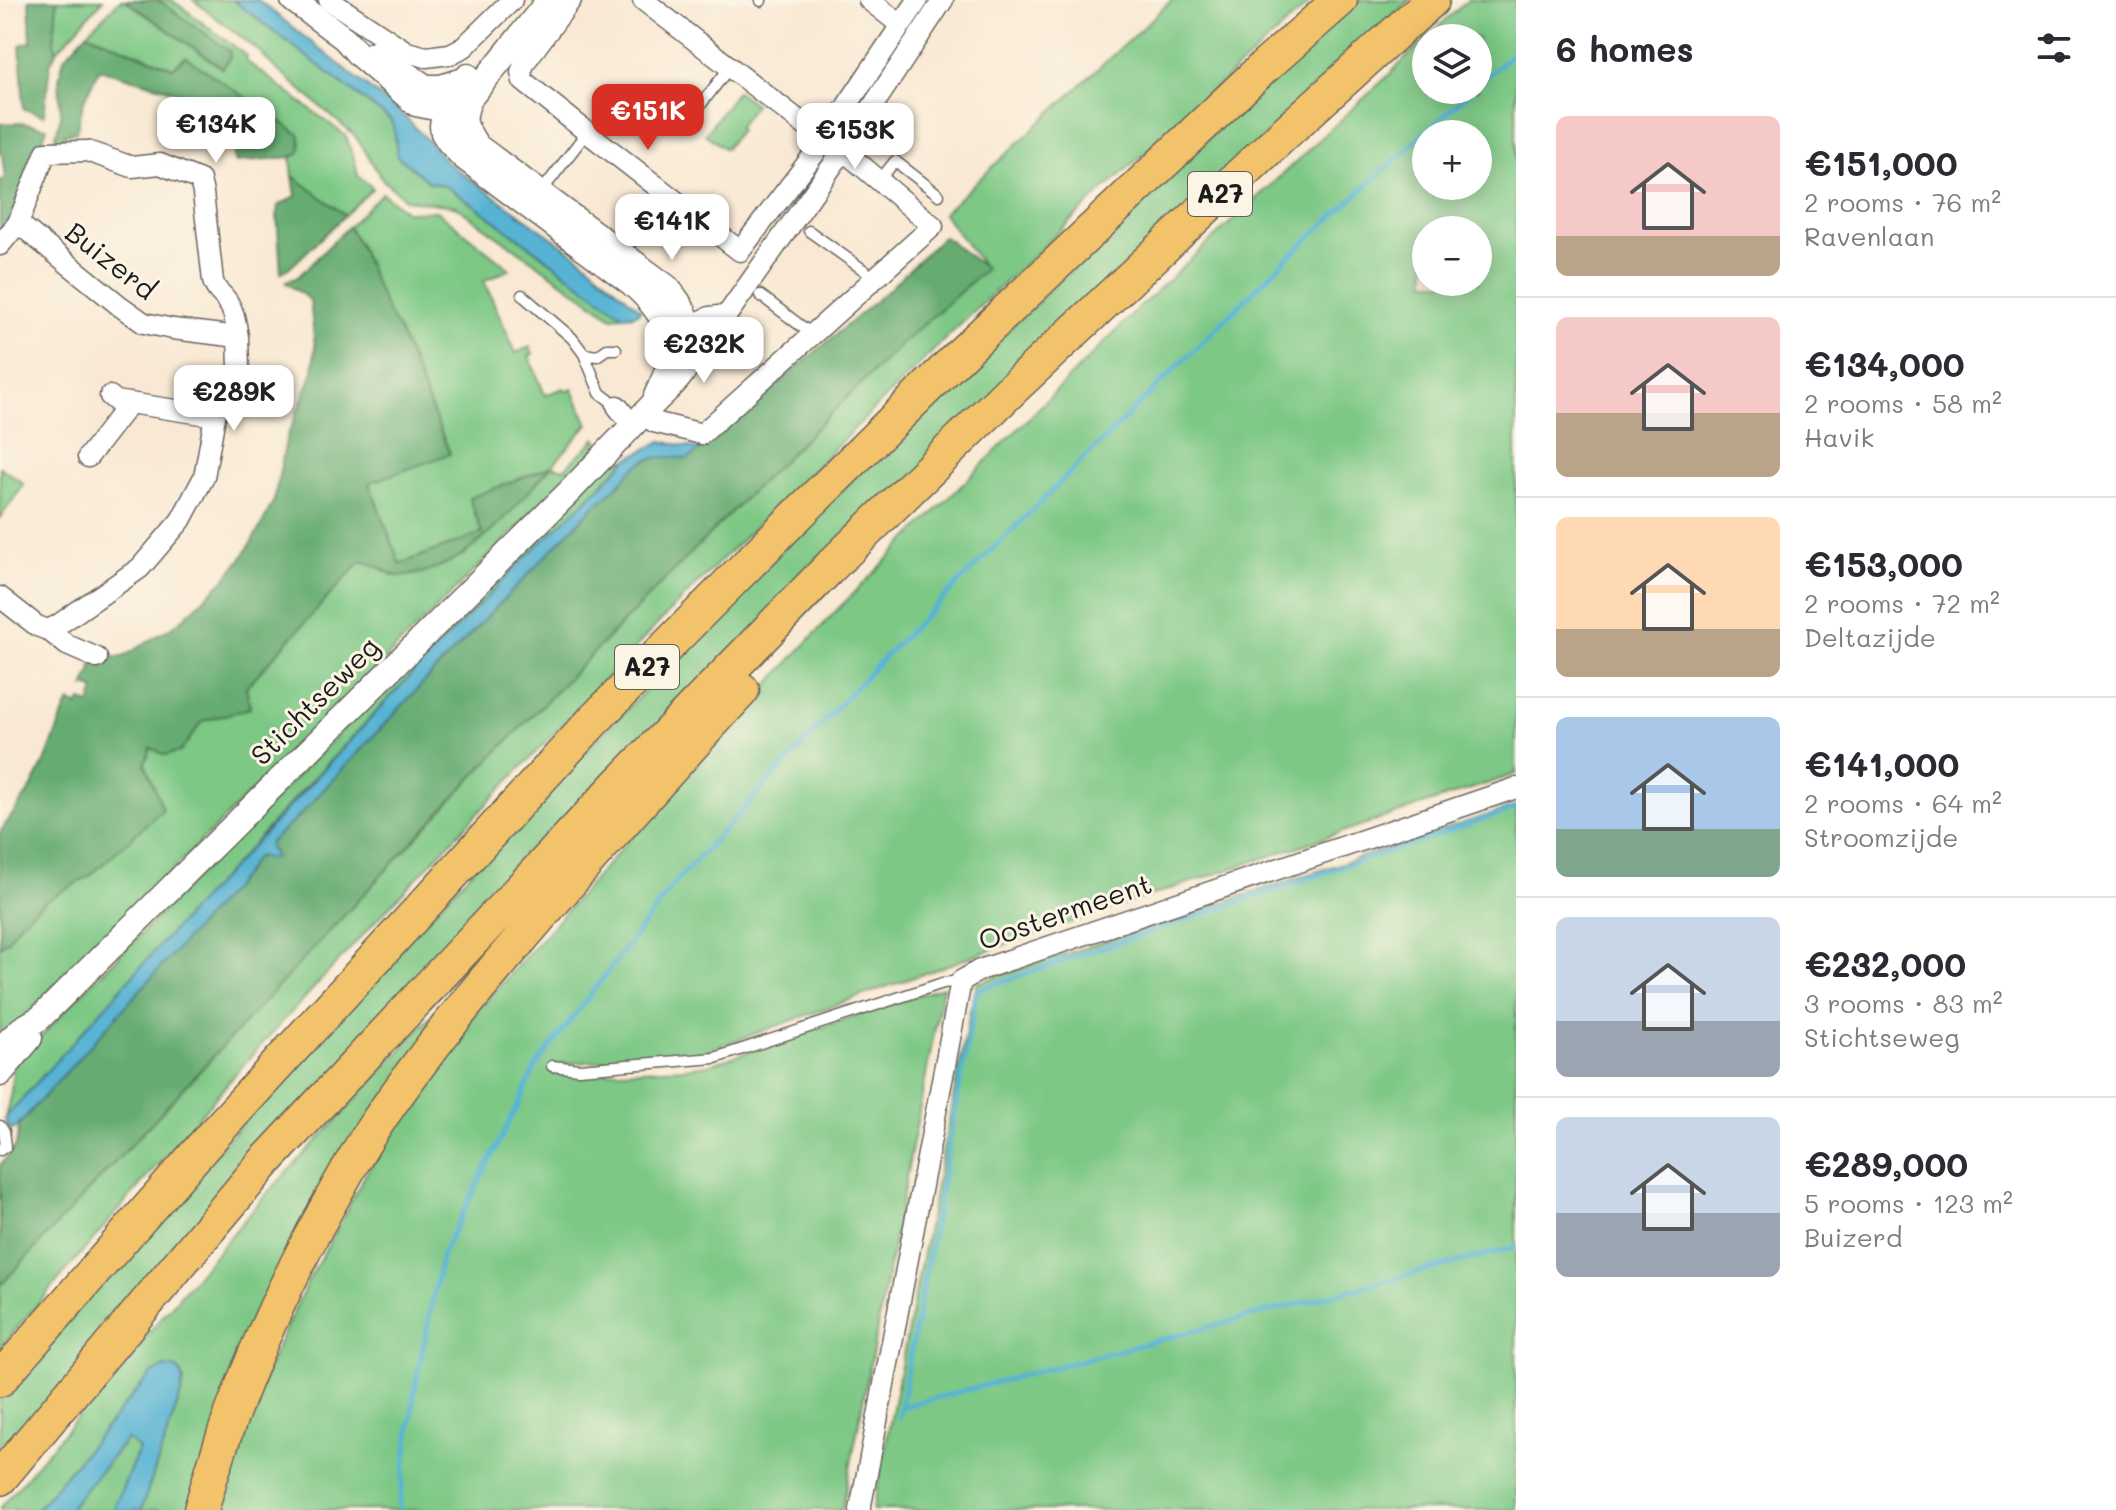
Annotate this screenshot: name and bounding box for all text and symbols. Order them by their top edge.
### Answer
map controls [1412,24,1492,296]
button: layers [1412,24,1492,104]
text: 6 homes [1556,26,1694,71]
icon: filters [2032,26,2076,70]
pin: €151K [592,84,704,152]
text: €151K [610,93,686,127]
pin: €134K [160,97,272,165]
pin: €153K [799,103,911,171]
text: €134K [175,106,257,140]
text: €153K [815,112,895,146]
button: + [1412,120,1492,200]
text: €151,000 [1804,140,1958,185]
icon: home [1620,148,1716,244]
road number: A27 [1188,172,1252,216]
text: 2 rooms · 76 m² [1804,185,2001,219]
pin: €141K [616,194,728,262]
text: €141K [633,203,711,237]
street label: Buizerd [59,213,164,307]
button: − [1412,216,1492,296]
text: Ravenlaan [1804,219,1934,253]
pin: €232K [648,317,760,385]
text: €232K [663,326,745,360]
text: €134,000 [1804,341,1965,386]
icon: home [1620,349,1716,445]
pin: €289K [178,365,290,433]
text: €289K [192,374,276,408]
text: 2 rooms · 58 m² [1804,386,2002,420]
text: Havik [1804,420,1874,454]
text: €153,000 [1804,541,1963,586]
icon: home [1620,549,1716,645]
text: 2 rooms · 72 m² [1804,586,2000,620]
text: Deltazijde [1804,620,1936,654]
street label: Stichtseweg [242,628,386,772]
road number: A27 [615,645,679,689]
text: €141,000 [1804,741,1959,786]
icon: home [1620,749,1716,845]
text: 2 rooms · 64 m² [1804,786,2002,820]
text: Stroomzijde [1804,820,1958,854]
street label: Oostermeent [973,865,1156,958]
text: €232,000 [1804,941,1966,986]
icon: home [1620,949,1716,1045]
text: 3 rooms · 83 m² [1804,986,2003,1020]
text: Stichtseweg [1804,1020,1960,1054]
text: €289,000 [1804,1141,1968,1186]
icon: home [1620,1149,1716,1245]
text: 5 rooms · 123 m² [1804,1186,2013,1220]
text: Buizerd [1804,1220,1902,1254]

